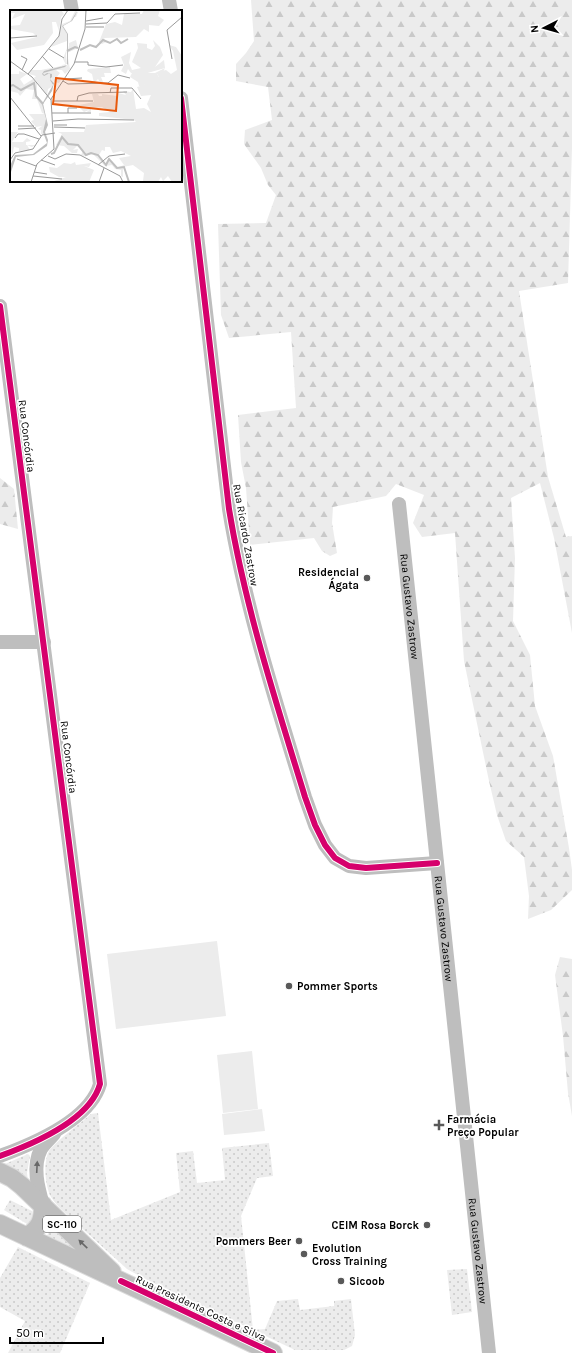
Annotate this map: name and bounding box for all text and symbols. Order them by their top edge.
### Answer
north arrow [524,8,564,48]
inset map [10,10,182,182]
text: N [528,24,541,34]
street label: Rua Concórdia [16,399,37,473]
street label: Rua Ricardo Zastrow [230,483,261,587]
street label: Rua Gustavo Zastrow [397,553,421,660]
place label: Residencial Ágata [298,566,359,592]
marker: Residencial Ágata [362,573,372,583]
street label: Rua Concórdia [58,720,79,794]
street label: Rua Gustavo Zastrow [431,875,456,982]
place label: Pommer Sports [297,980,378,993]
marker: Pommer Sports [284,981,294,991]
place label: Farmácia Preço Popular [447,1113,519,1139]
marker: Farmácia Preço Popular [434,1120,444,1130]
one-way arrow [34,1160,40,1173]
street label: Rua Gustavo Zastrow [466,1197,490,1305]
road number: SC-110 [43,1216,81,1232]
place label: CEIM Rosa Borck [331,1219,419,1232]
marker: CEIM Rosa Borck [422,1220,432,1230]
place label: Pommers Beer [216,1235,292,1248]
marker: Pommers Beer [294,1236,304,1246]
one-way arrow [78,1239,88,1249]
place label: Evolution Cross Training [312,1242,387,1268]
marker: Evolution Cross Training [299,1249,309,1259]
street label: Rua Presidente Costa e Silva [134,1273,268,1344]
place label: Sicoob [349,1275,385,1288]
marker: Sicoob [336,1276,346,1286]
scale bar [10,1319,103,1345]
text: 50 m [16,1326,44,1340]

